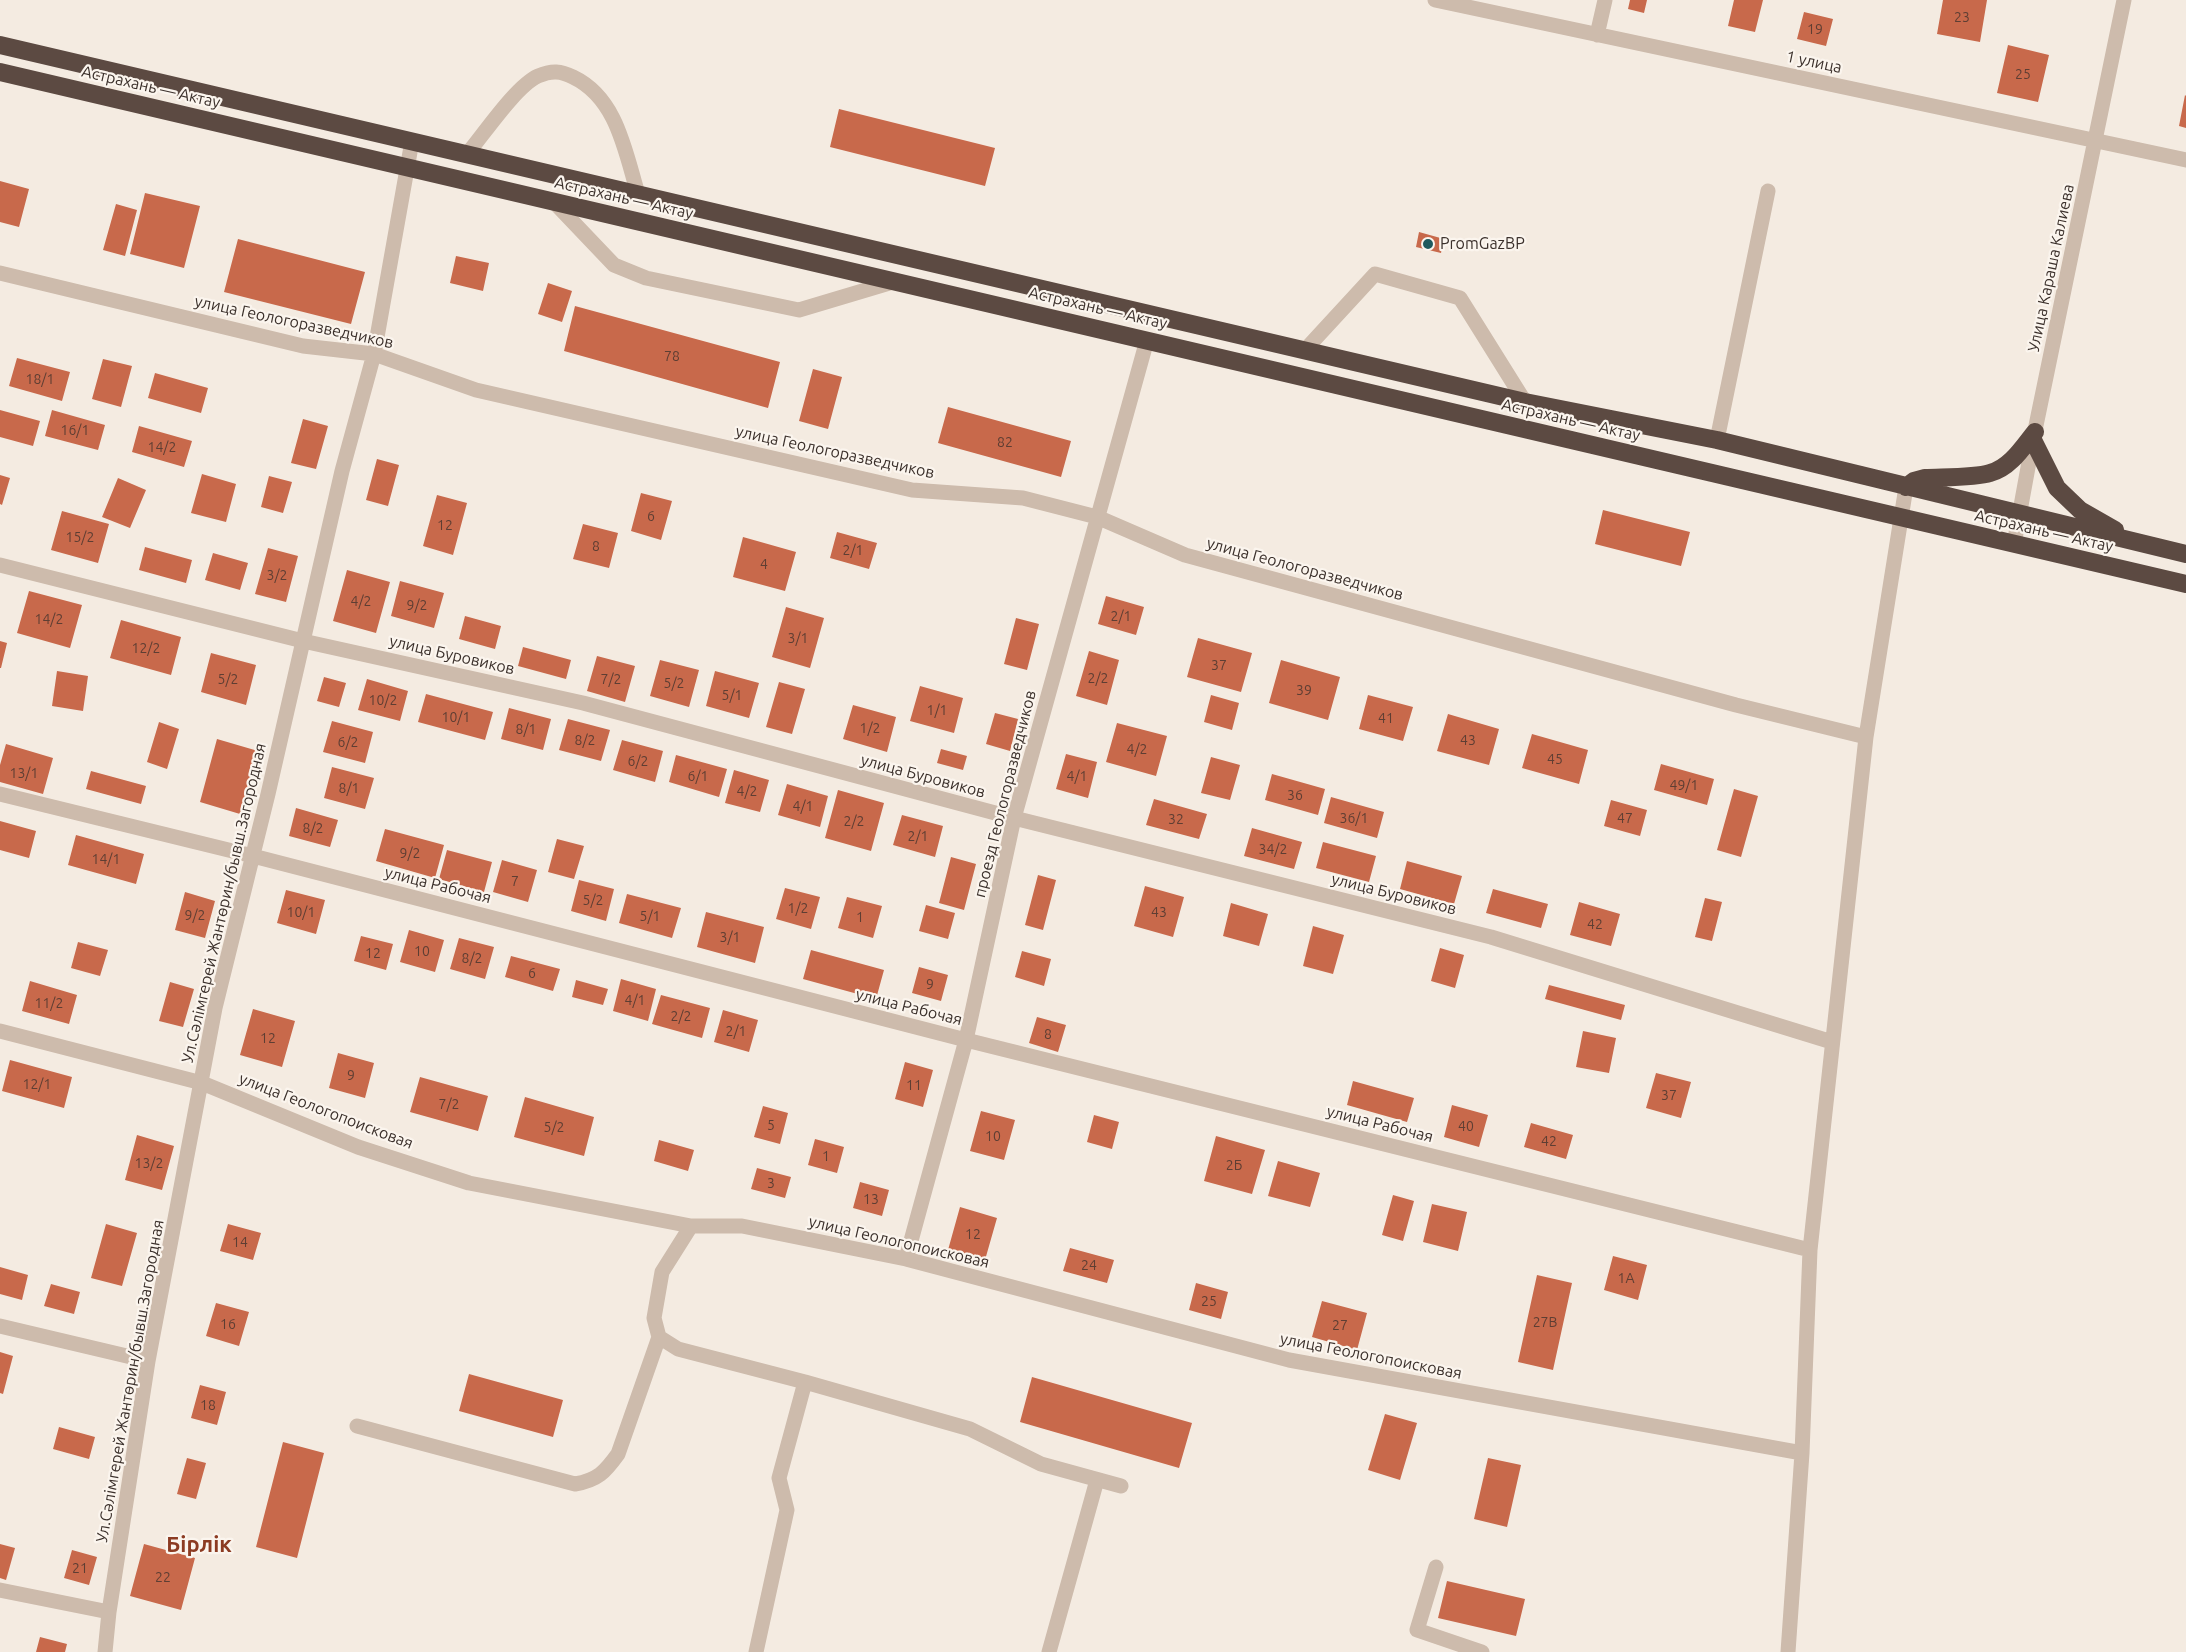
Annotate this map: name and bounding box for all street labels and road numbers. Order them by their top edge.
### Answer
street label: 1 улица [1784,47,1844,77]
street label: Астрахань — Актау [80,62,222,112]
street label: Астрахань — Актау [553,173,695,223]
street label: Улица Караша Калиева [2024,182,2078,354]
street label: Астрахань — Актау [1027,283,1169,333]
street label: улица Геологоразведчиков [193,292,395,352]
street label: Астрахань — Актау [1500,395,1642,445]
street label: улица Геологоразведчиков [734,422,936,482]
street label: Астрахань — Актау [1973,506,2115,556]
street label: улица Геологоразведчиков [1205,533,1405,605]
street label: улица Буровиков [387,631,517,679]
street label: проезд Геологоразведчиков [970,688,1040,900]
street label: Ул.Сәлімгерей Жантөрин/бывш.Загородная [178,741,270,1065]
street label: улица Буровиков [859,750,987,802]
street label: улица Рабочая [383,862,493,908]
street label: улица Буровиков [1330,869,1458,919]
street label: улица Рабочая [854,984,964,1030]
street label: улица Геологопоисковая [236,1069,416,1153]
street label: улица Рабочая [1325,1101,1435,1147]
street label: улица Геологопоисковая [807,1212,991,1272]
street label: Ул.Сәлімгерей Жантөрин/бывш.Загородная [92,1218,168,1544]
street label: улица Геологопоисковая [1278,1329,1464,1383]

